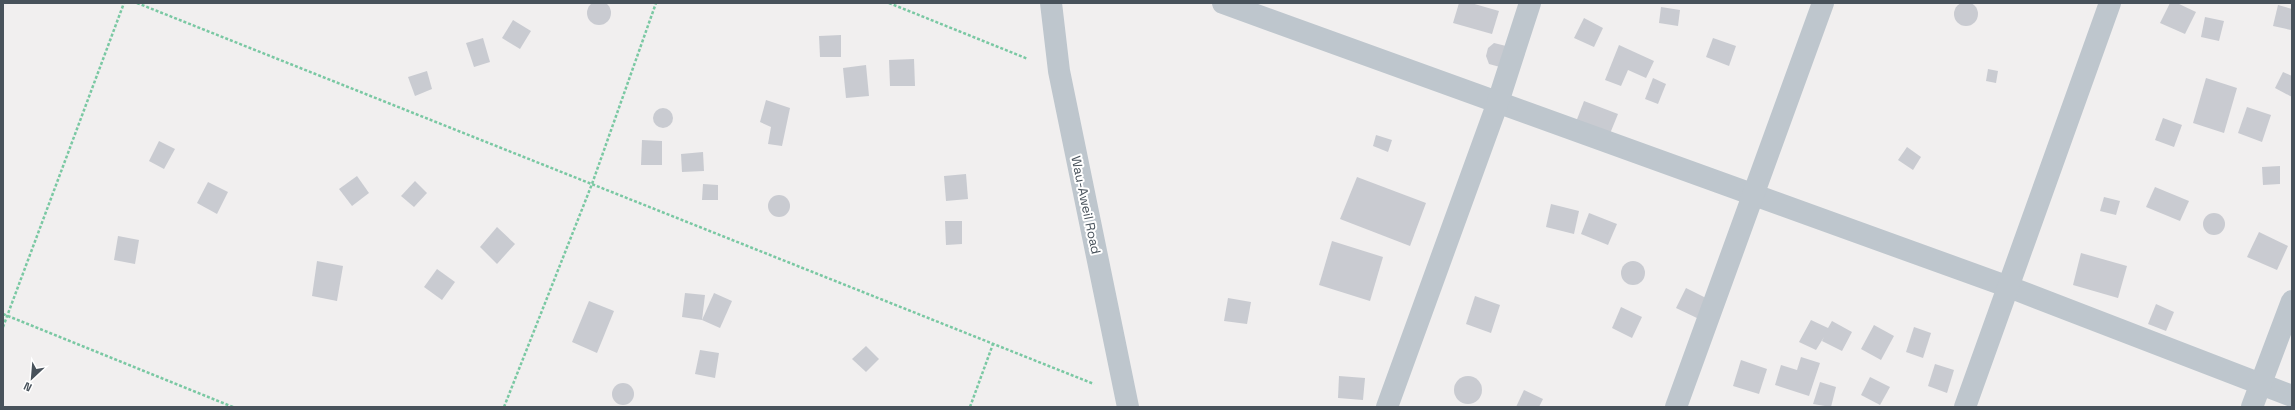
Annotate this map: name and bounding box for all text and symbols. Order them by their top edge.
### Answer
street label: Wau-Aweil Road [1067,154,1105,256]
north arrow [12,358,52,398]
text: N [21,379,34,395]

